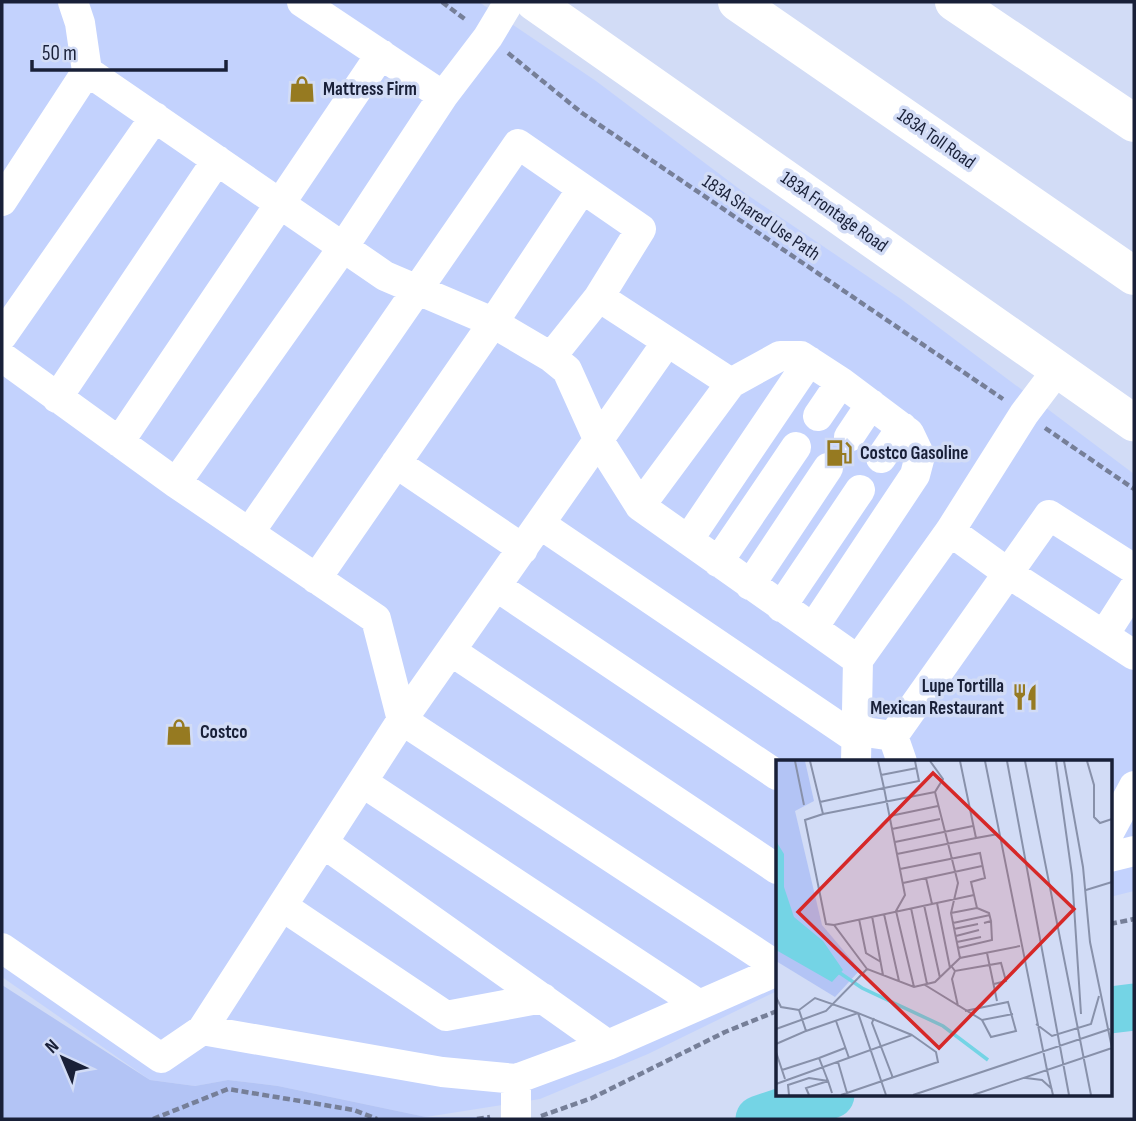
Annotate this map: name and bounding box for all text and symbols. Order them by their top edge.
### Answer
scale bar [32,28,226,72]
text: 50 m [42,41,77,66]
shop icon: Mattress Firm [287,74,317,104]
place label: Mattress Firm [323,78,417,101]
street label: 183A Toll Road [892,104,980,174]
street label: 183A Frontage Road [776,167,892,257]
street label: 183A Shared Use Path [698,170,824,266]
fuel station icon: Costco Gasoline [824,438,854,468]
place label: Costco Gasoline [860,442,968,465]
place label: Lupe Tortilla Mexican Restaurant [870,675,1004,720]
restaurant icon: Lupe Tortilla Mexican Restaurant [1010,682,1040,712]
shop icon: Costco [164,717,194,747]
place label: Costco [200,721,248,744]
inset map [776,760,1112,1096]
north arrow [28,1023,98,1093]
text: N [41,1035,64,1059]

